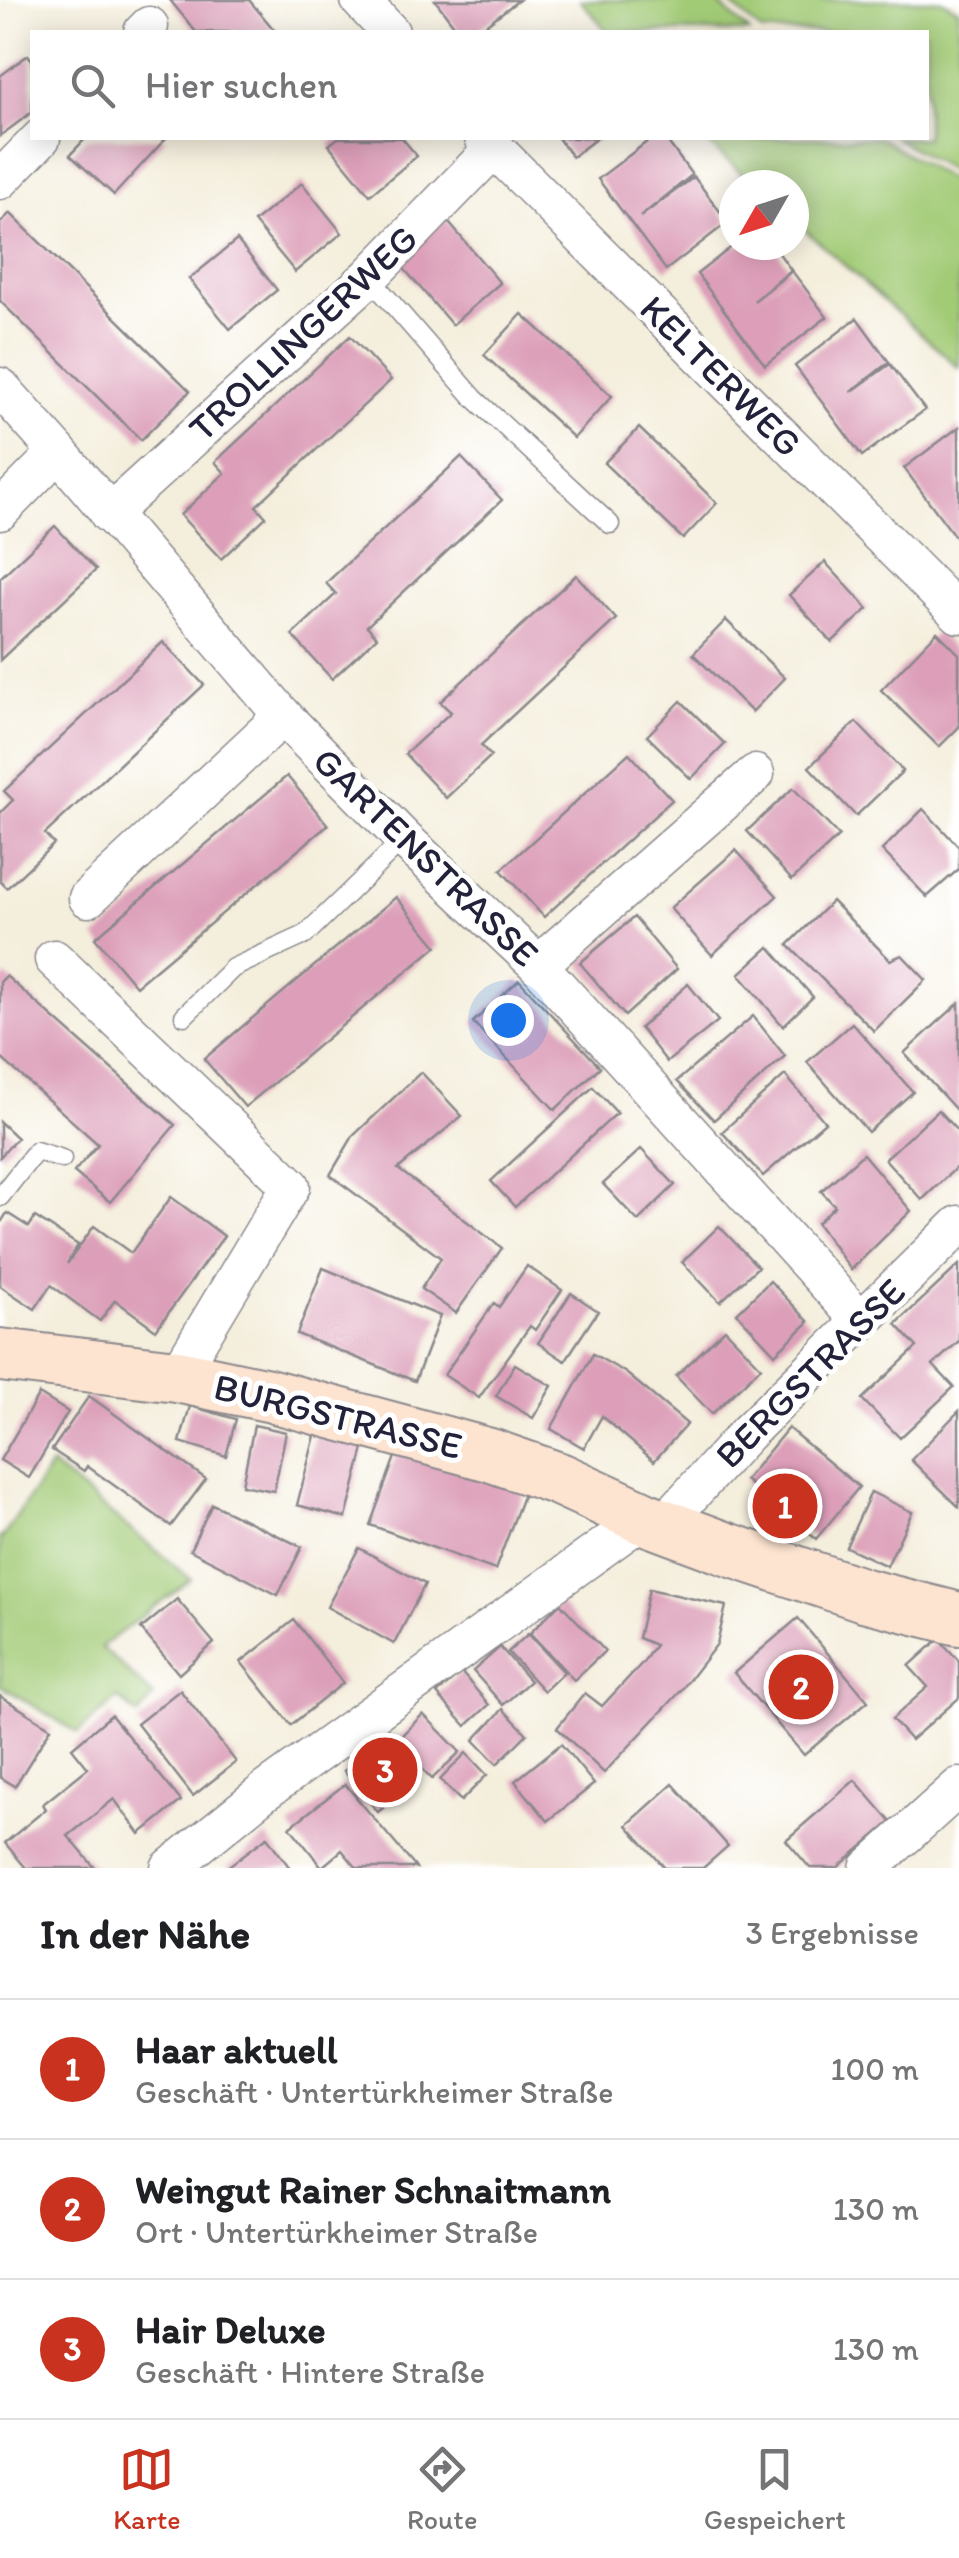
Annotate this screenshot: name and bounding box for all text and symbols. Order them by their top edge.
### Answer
search box [30,30,929,140]
icon: search [65,58,120,113]
text: Hier suchen [145,62,337,108]
north arrow [719,170,809,260]
street label: TROLLINGERWEG [179,215,427,451]
street label: KELTERWEG [631,286,811,466]
street label: GARTENSTRASSE [304,738,548,976]
your location [483,995,534,1046]
street label: BERGSTRASSE [706,1269,914,1477]
street label: BURGSTRASSE [209,1363,467,1469]
pin: 1 [752,1468,818,1544]
pin: 2 [768,1650,834,1724]
pin: 3 [352,1732,418,1808]
text: In der Nähe [40,1908,250,1959]
text: 3 Ergebnisse [746,1914,919,1952]
text: Haar aktuell [135,2027,337,2073]
text: 1 [65,2050,80,2088]
text: 100 m [831,2050,919,2088]
text: Geschäft · Untertürkheimer Straße [135,2073,613,2111]
text: Weingut Rainer Schnaitmann [135,2167,611,2213]
text: 2 [64,2190,81,2228]
text: 130 m [833,2190,919,2228]
text: Ort · Untertürkheimer Straße [135,2213,538,2251]
text: Hair Deluxe [135,2307,325,2353]
text: 3 [64,2330,81,2368]
text: 130 m [833,2330,919,2368]
text: Geschäft · Hintere Straße [135,2353,485,2391]
tab: Karte [113,2442,181,2536]
tab: Route [407,2442,477,2536]
tab: Gespeichert [704,2442,846,2536]

